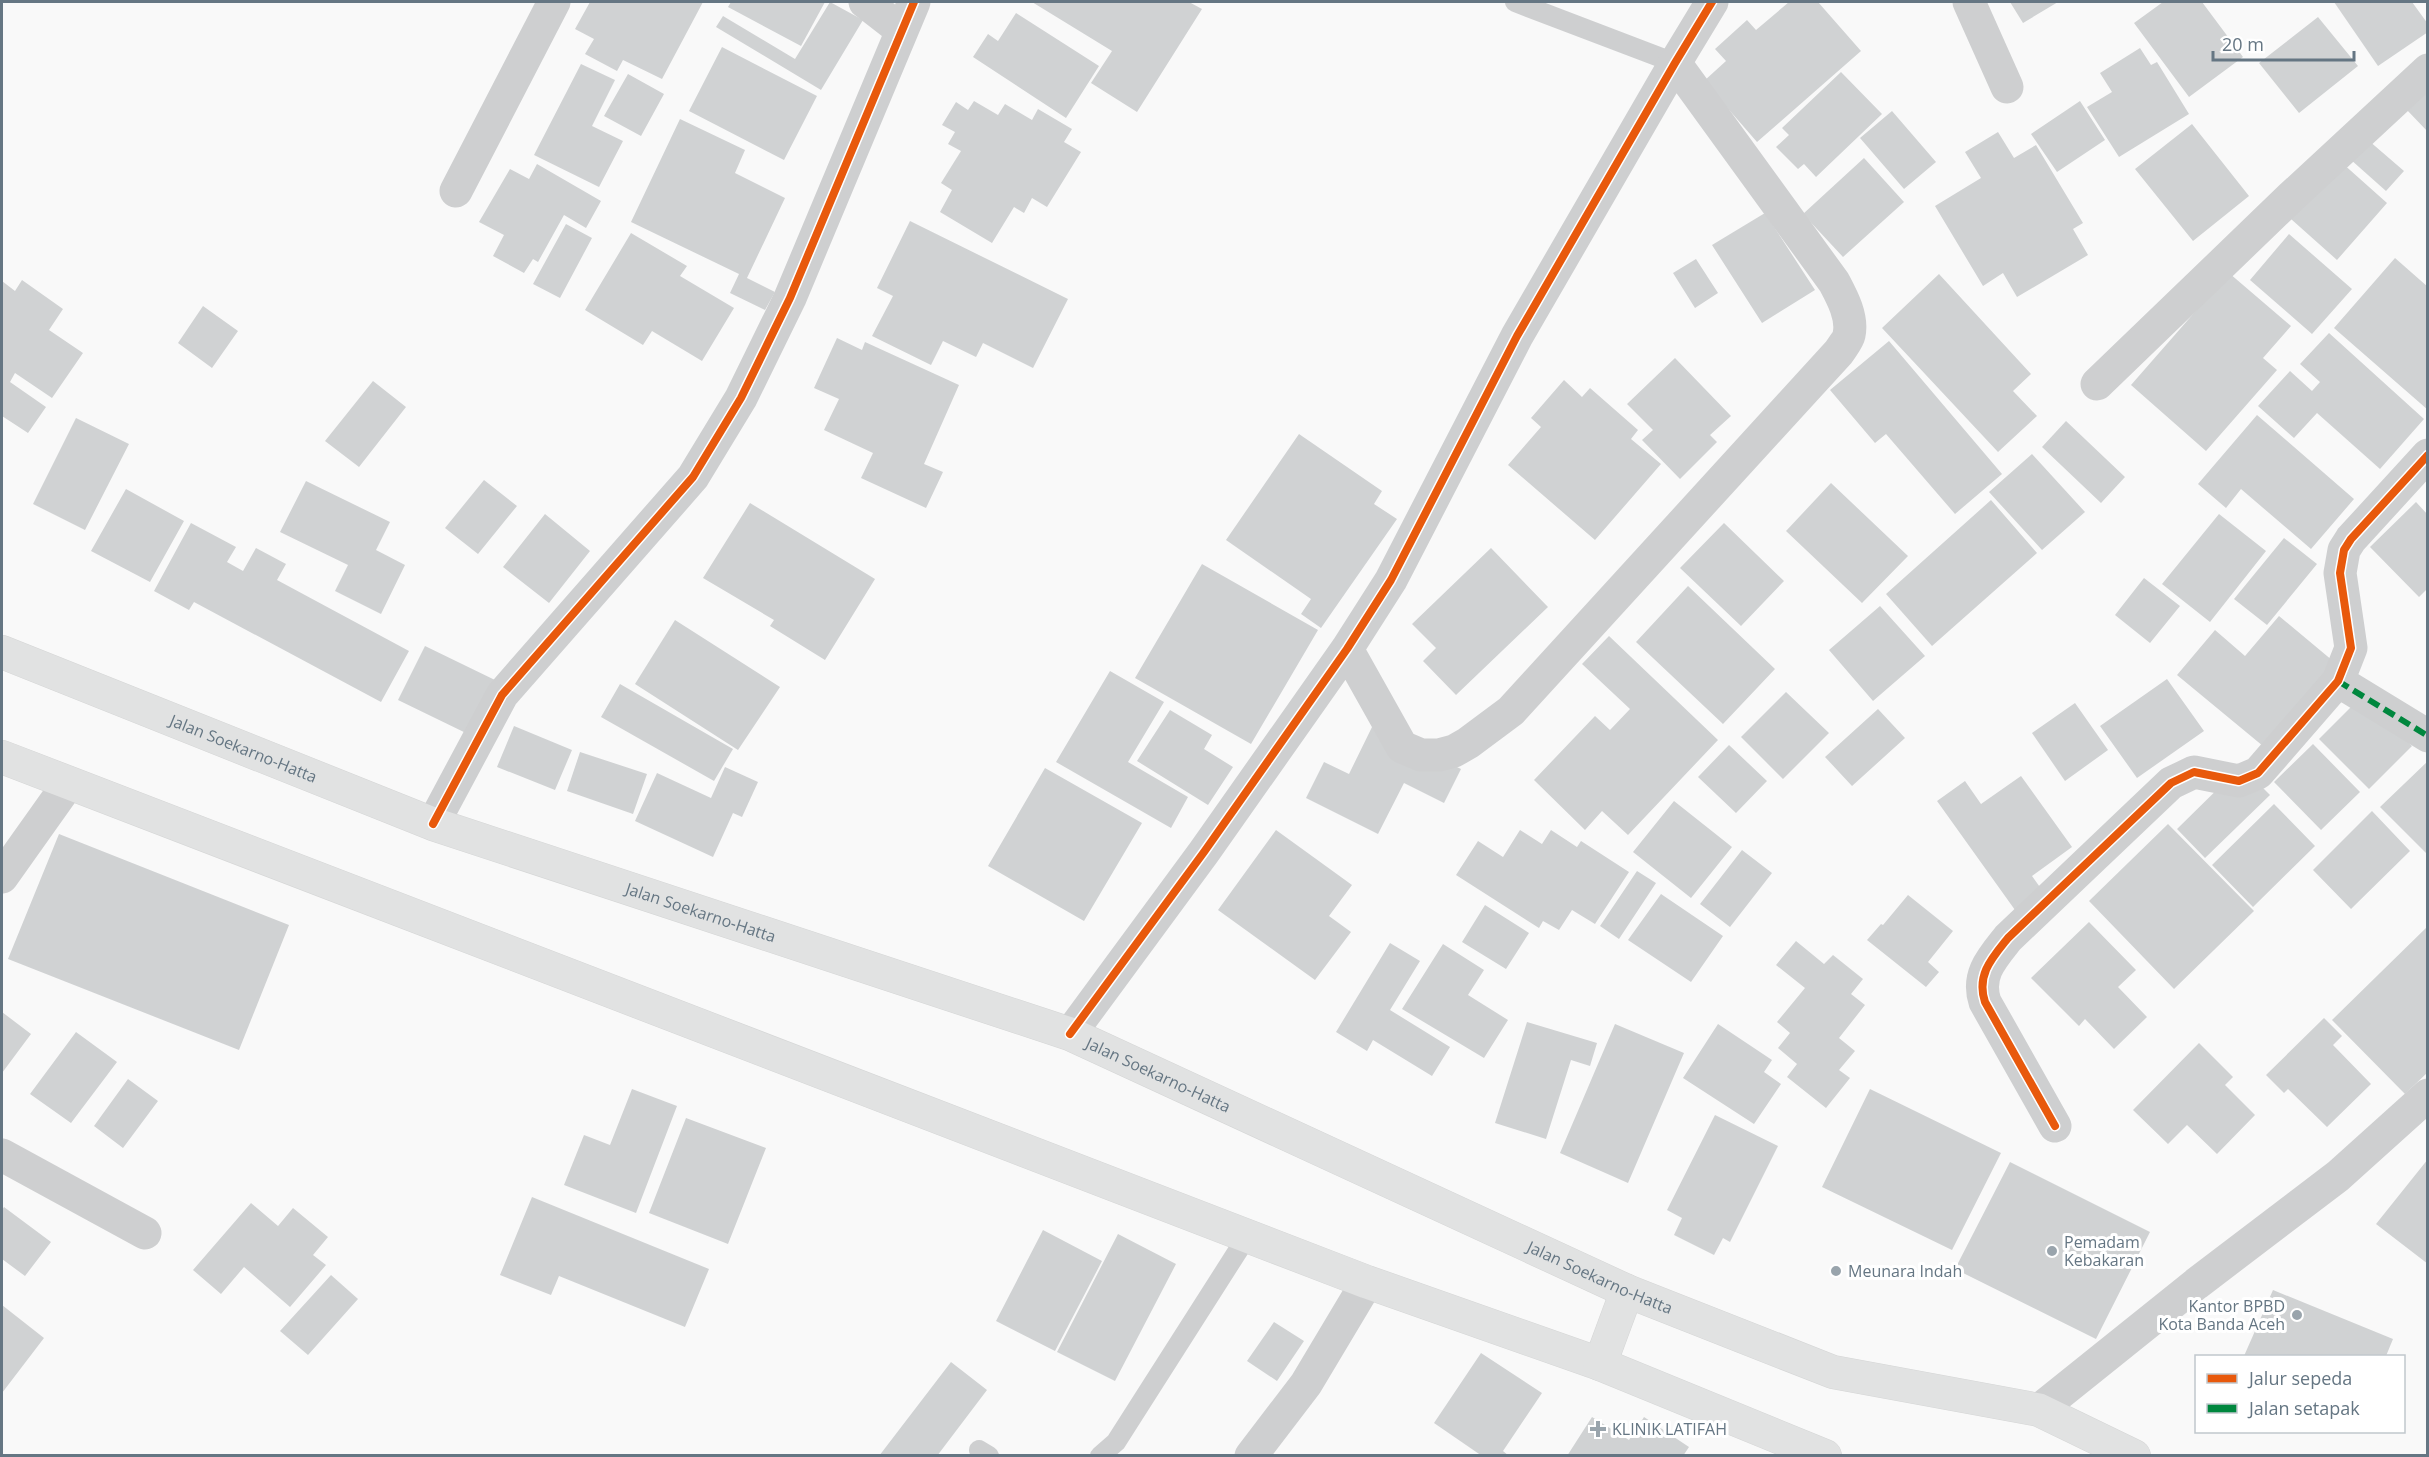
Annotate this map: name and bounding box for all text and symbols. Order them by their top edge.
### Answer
scale bar [2213,24,2354,62]
text: 20 m [2222,32,2264,56]
street label: Jalan Soekarno-Hatta [165,708,320,788]
street label: Jalan Soekarno-Hatta [621,877,779,947]
street label: Jalan Soekarno-Hatta [1081,1031,1234,1118]
place label: Pemadam Kebakaran [2064,1231,2144,1271]
street label: Jalan Soekarno-Hatta [1522,1235,1676,1319]
marker: Pemadam Kebakaran [2045,1244,2059,1258]
place label: Meunara Indah [1848,1260,1962,1282]
marker: Meunara Indah [1829,1264,1843,1278]
place label: Kantor BPBD Kota Banda Aceh [2158,1295,2285,1335]
marker: Kantor BPBD Kota Banda Aceh [2290,1308,2304,1322]
legend [2195,1355,2405,1433]
text: Jalur sepeda [2247,1366,2352,1390]
text: Jalan setapak [2247,1396,2360,1420]
place label: KLINIK LATIFAH [1612,1418,1727,1440]
marker: KLINIK LATIFAH [1589,1420,1607,1438]

